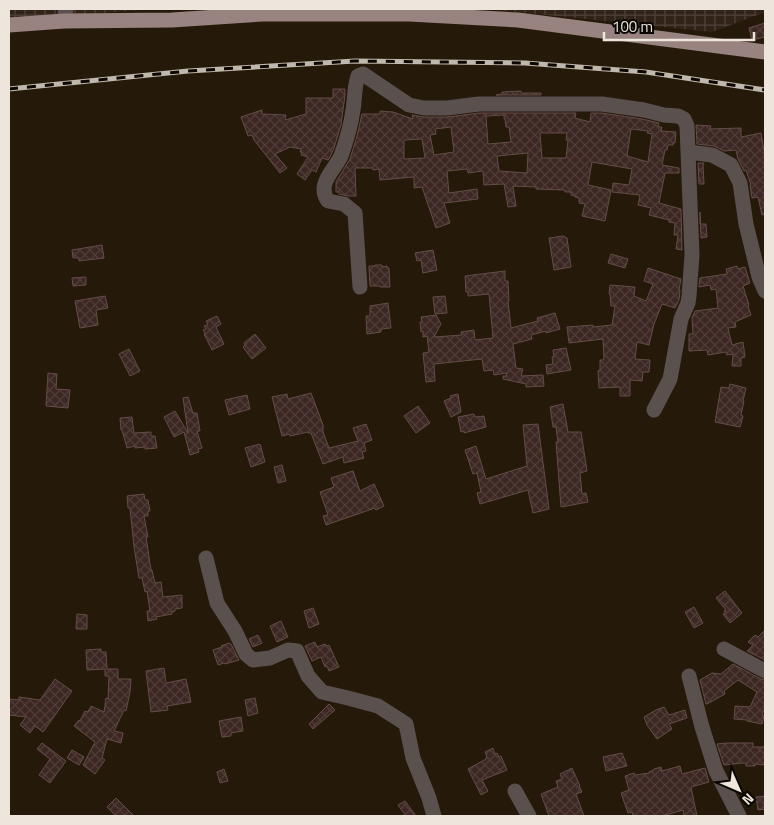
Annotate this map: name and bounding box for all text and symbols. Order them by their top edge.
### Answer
scale bar [604,10,754,42]
text: 100 m [612,15,653,38]
north arrow [714,765,764,815]
text: N [738,789,759,810]

